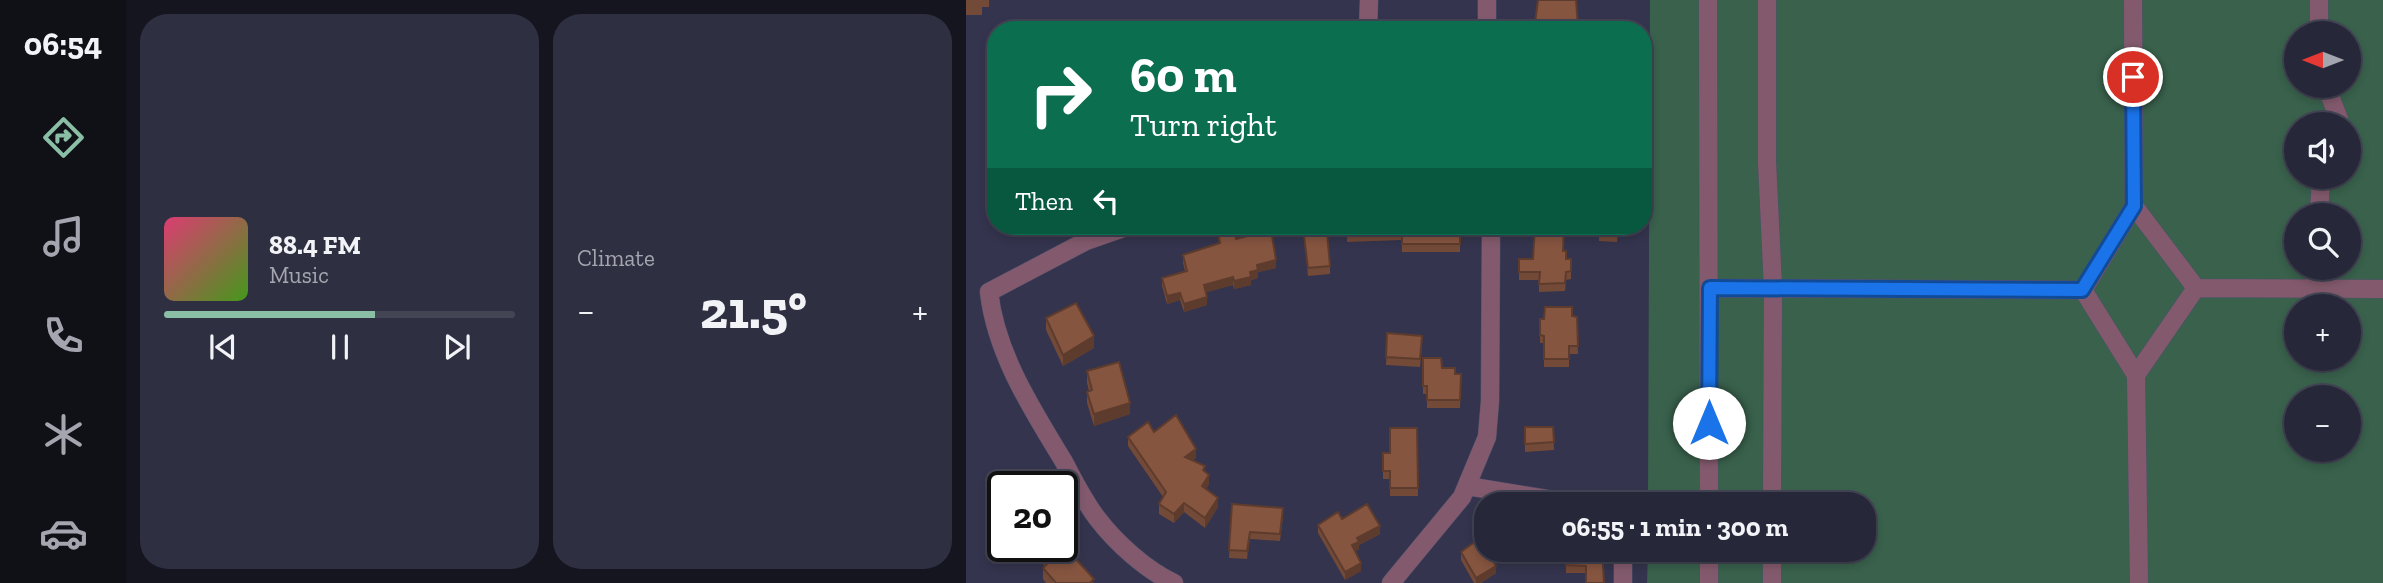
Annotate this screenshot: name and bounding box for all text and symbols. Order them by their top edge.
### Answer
north arrow [2284,21,2361,98]
map controls [2284,21,2361,462]
text: 06:54 [24,25,102,63]
text: 60 m [1130,46,1237,105]
pin [2103,47,2163,107]
icon: right [1015,49,1106,140]
icon: arrive [2114,58,2152,96]
text: Turn right [1130,106,1277,144]
button: sound [2284,112,2361,189]
icon: directions [39,113,88,162]
icon: left [1087,182,1125,220]
text: Then [1015,185,1073,217]
button: search [2284,203,2361,280]
icon: music [39,212,88,261]
text: 88.4 FM [269,229,361,261]
text: Climate [577,244,655,272]
text: Music [269,261,329,289]
text: 21.5° [700,279,807,341]
text: − [577,288,595,334]
text: + [912,288,928,334]
button: + [2284,294,2361,371]
icon: phone [39,311,88,360]
icon: previous [204,328,242,366]
icon: pause [321,328,359,366]
icon: next [438,328,476,366]
button: − [2284,385,2361,462]
position arrow [1672,386,1746,460]
icon: climate [39,410,88,459]
speed limit sign: 20 [987,471,1078,562]
icon: car [39,509,88,558]
text: 06:55 · 1 min · 300 m [1562,511,1788,543]

